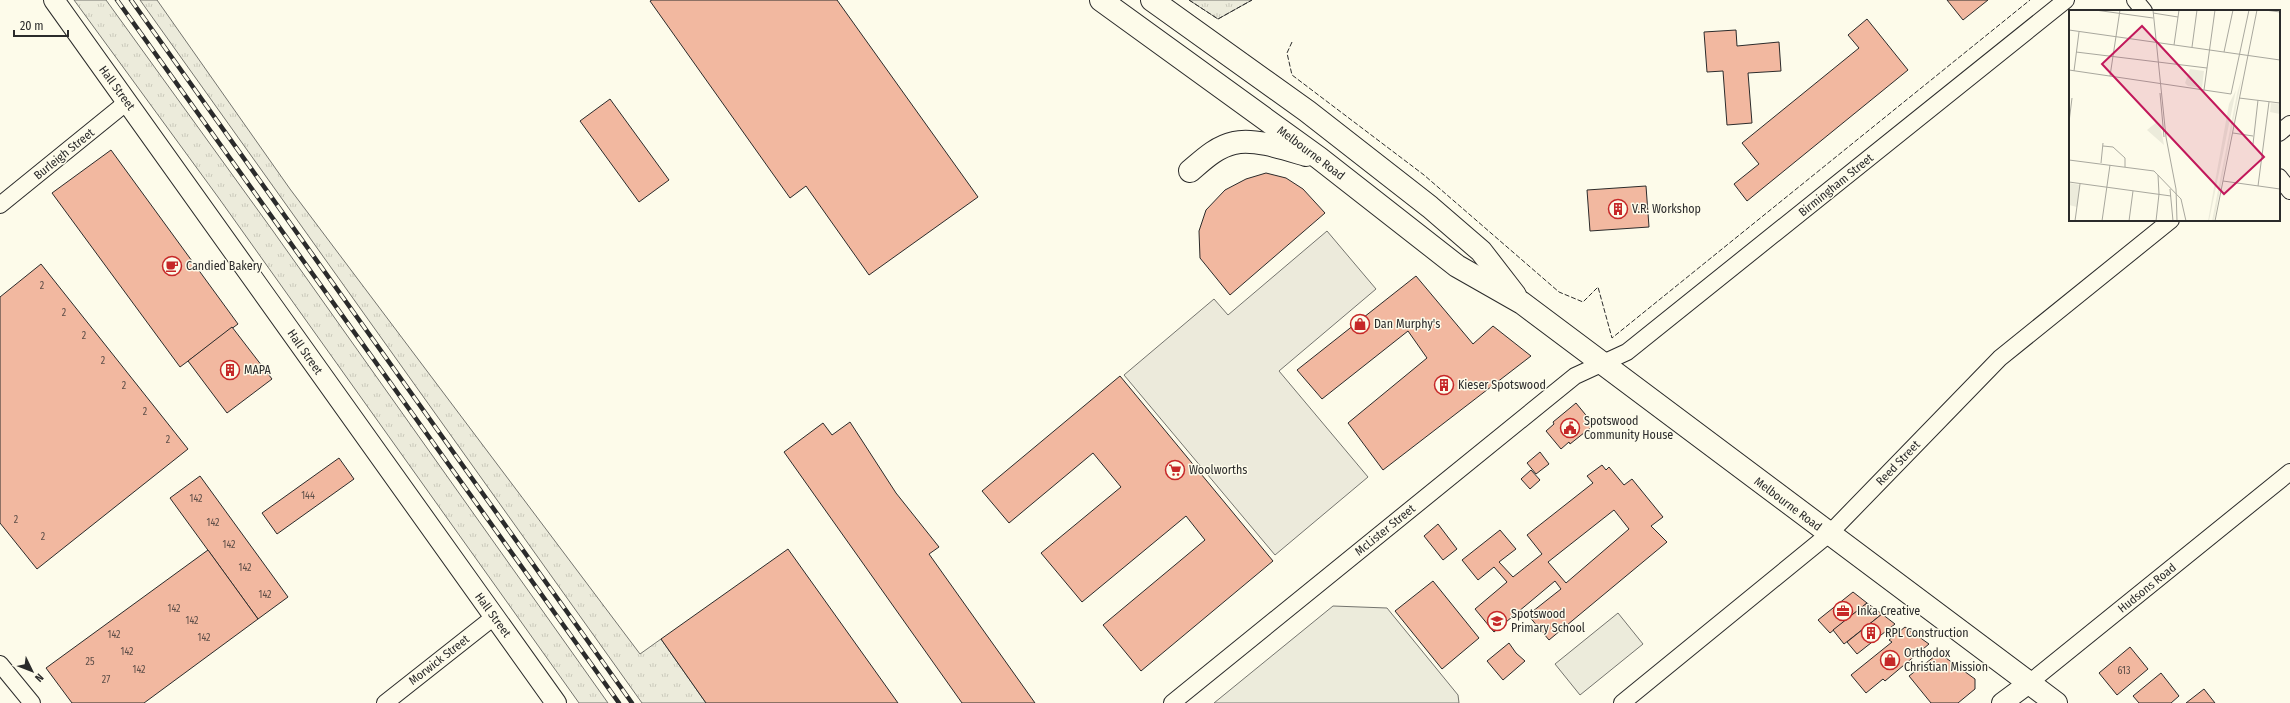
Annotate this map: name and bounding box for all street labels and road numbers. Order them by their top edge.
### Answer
street label: Hall Street [96,63,138,113]
street label: Melbourne Road [1275,123,1347,183]
street label: Burleigh Street [31,125,97,183]
street label: Birmingham Street [1796,151,1876,219]
street label: Hall Street [284,327,326,377]
street label: Reed Street [1873,438,1923,488]
street label: Melbourne Road [1752,474,1824,534]
street label: McLister Street [1352,501,1418,559]
street label: Hudsons Road [2115,560,2179,616]
street label: Hall Street [472,590,514,640]
street label: Morwick Street [406,632,472,688]

